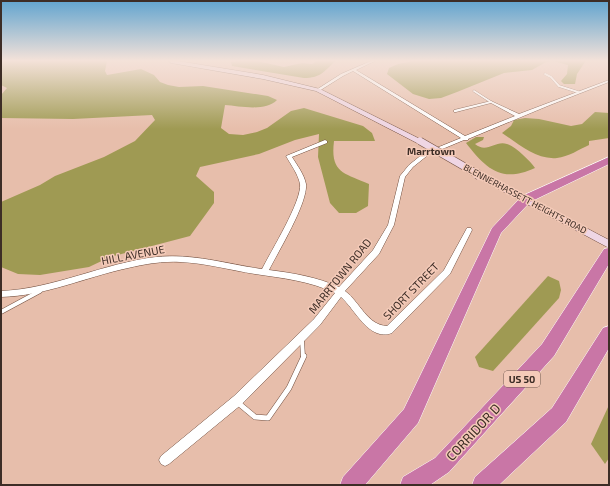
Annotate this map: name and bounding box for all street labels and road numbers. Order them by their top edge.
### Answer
street label: BLENNERHASSETT HEIGHTS ROAD [462,161,589,236]
street label: MARRTOWN ROAD [305,236,374,316]
street label: HILL AVENUE [100,242,166,267]
street label: SHORT STREET [380,259,442,322]
road number: US 50 [504,371,540,387]
street label: CORRIDOR D [442,400,504,464]

